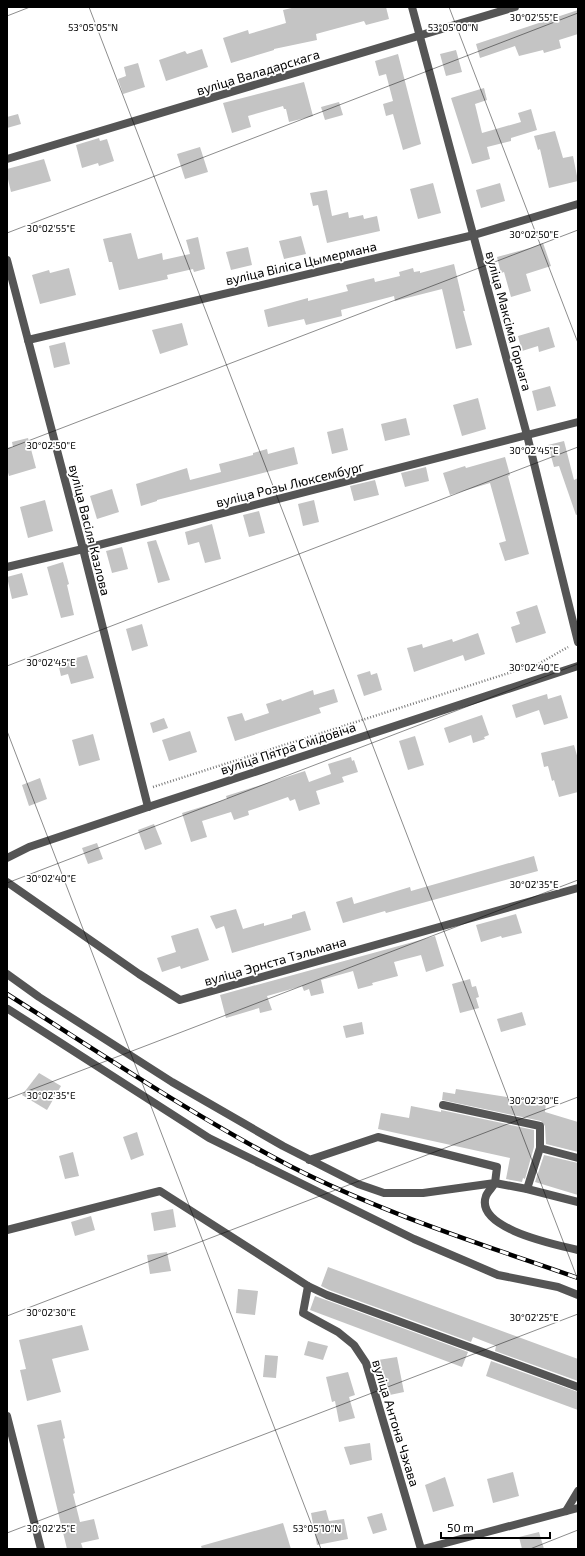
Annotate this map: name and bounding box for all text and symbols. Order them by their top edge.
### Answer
text: 30°02'55"E [510,11,559,23]
text: 53°05'05"N [68,21,118,33]
text: 53°05'00"N [428,21,478,33]
street label: вуліца Валадарскага [195,46,321,98]
text: 30°02'55"E [27,222,76,234]
text: 30°02'50"E [509,228,559,240]
street label: вуліца Віліса Цымермана [224,238,378,288]
street label: вуліца Максіма Горкага [483,249,535,393]
text: 30°02'50"E [26,439,76,451]
text: 30°02'45"E [509,444,559,456]
street label: вуліца Розы Люксембург [214,458,366,510]
street label: вуліца Васіля Казлова [66,463,114,597]
text: 30°02'45"E [26,656,76,668]
text: 30°02'40"E [509,661,559,673]
street label: вуліца Пятра Смідовіча [218,718,358,778]
text: 30°02'40"E [26,872,76,884]
text: 30°02'35"E [509,878,559,890]
street label: вуліца Эрнста Тэльмана [202,933,348,989]
text: 30°02'35"E [26,1089,76,1101]
text: 30°02'30"E [509,1094,559,1106]
text: 30°02'30"E [26,1306,76,1318]
text: 30°02'25"E [509,1311,559,1323]
street label: вуліца Антона Чэхава [369,1358,423,1488]
scale bar [441,1514,550,1540]
text: 50 m [447,1520,474,1534]
text: 30°02'25"E [26,1522,76,1534]
text: 53°05'10"N [293,1522,341,1534]

